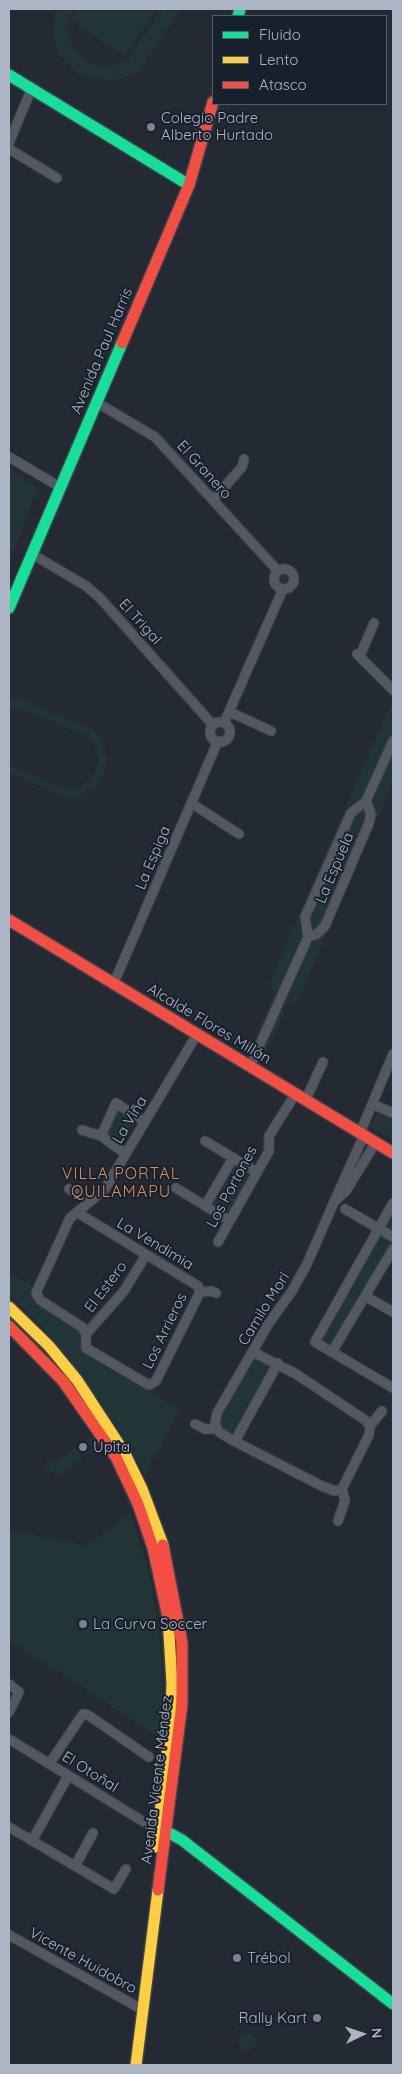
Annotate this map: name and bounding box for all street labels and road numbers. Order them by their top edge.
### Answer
street label: Avenida Paul Harris [67,285,137,417]
street label: El Granero [173,437,235,503]
street label: El Trigal [115,596,165,648]
street label: La Espiga [132,823,174,893]
street label: La Espuela [312,830,358,906]
street label: Alcalde Flores Millán [144,980,274,1068]
street label: La Viña [109,1093,151,1147]
street label: Los Portones [203,1143,261,1231]
street label: La Vendimia [113,1214,197,1274]
street label: El Estero [81,1258,131,1316]
street label: Camilo Mori [234,1269,294,1349]
street label: Los Arrieros [139,1290,191,1372]
street label: Avenida Vicente Méndez [138,1695,176,1865]
street label: El Otoñal [59,1748,121,1796]
street label: Vicente Huidobro [26,1924,140,1998]

